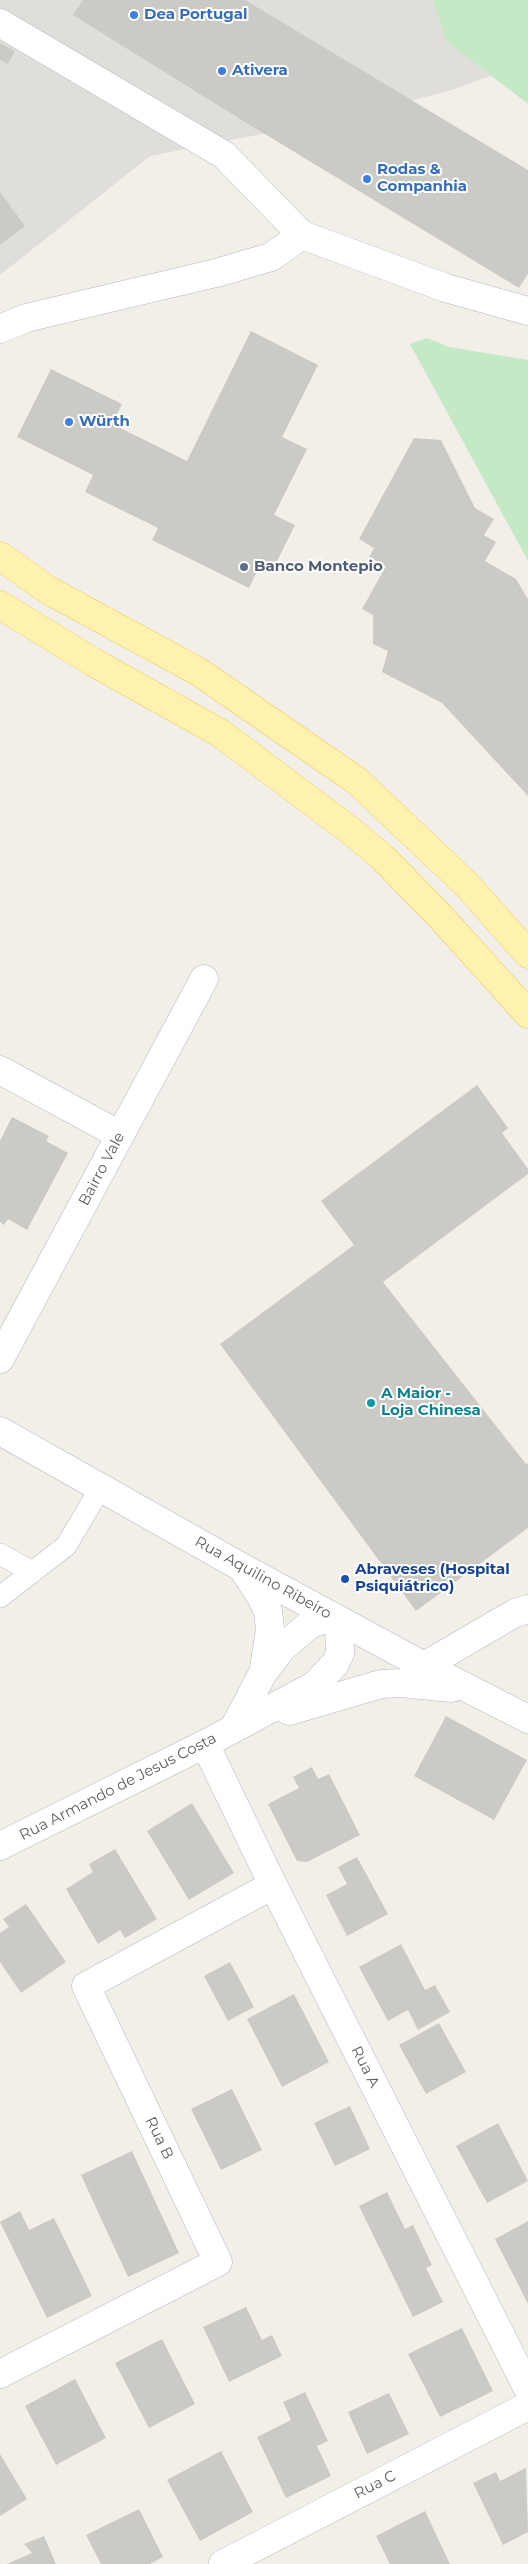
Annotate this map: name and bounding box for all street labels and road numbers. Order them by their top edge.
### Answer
street label: Bairro Vale [75,1129,129,1209]
street label: Rua Aquilino Ribeiro [191,1533,335,1623]
street label: Rua Armando de Jesus Costa [16,1729,220,1845]
street label: Rua A [347,2043,383,2091]
street label: Rua B [141,2114,177,2162]
street label: Rua C [351,2467,399,2503]

